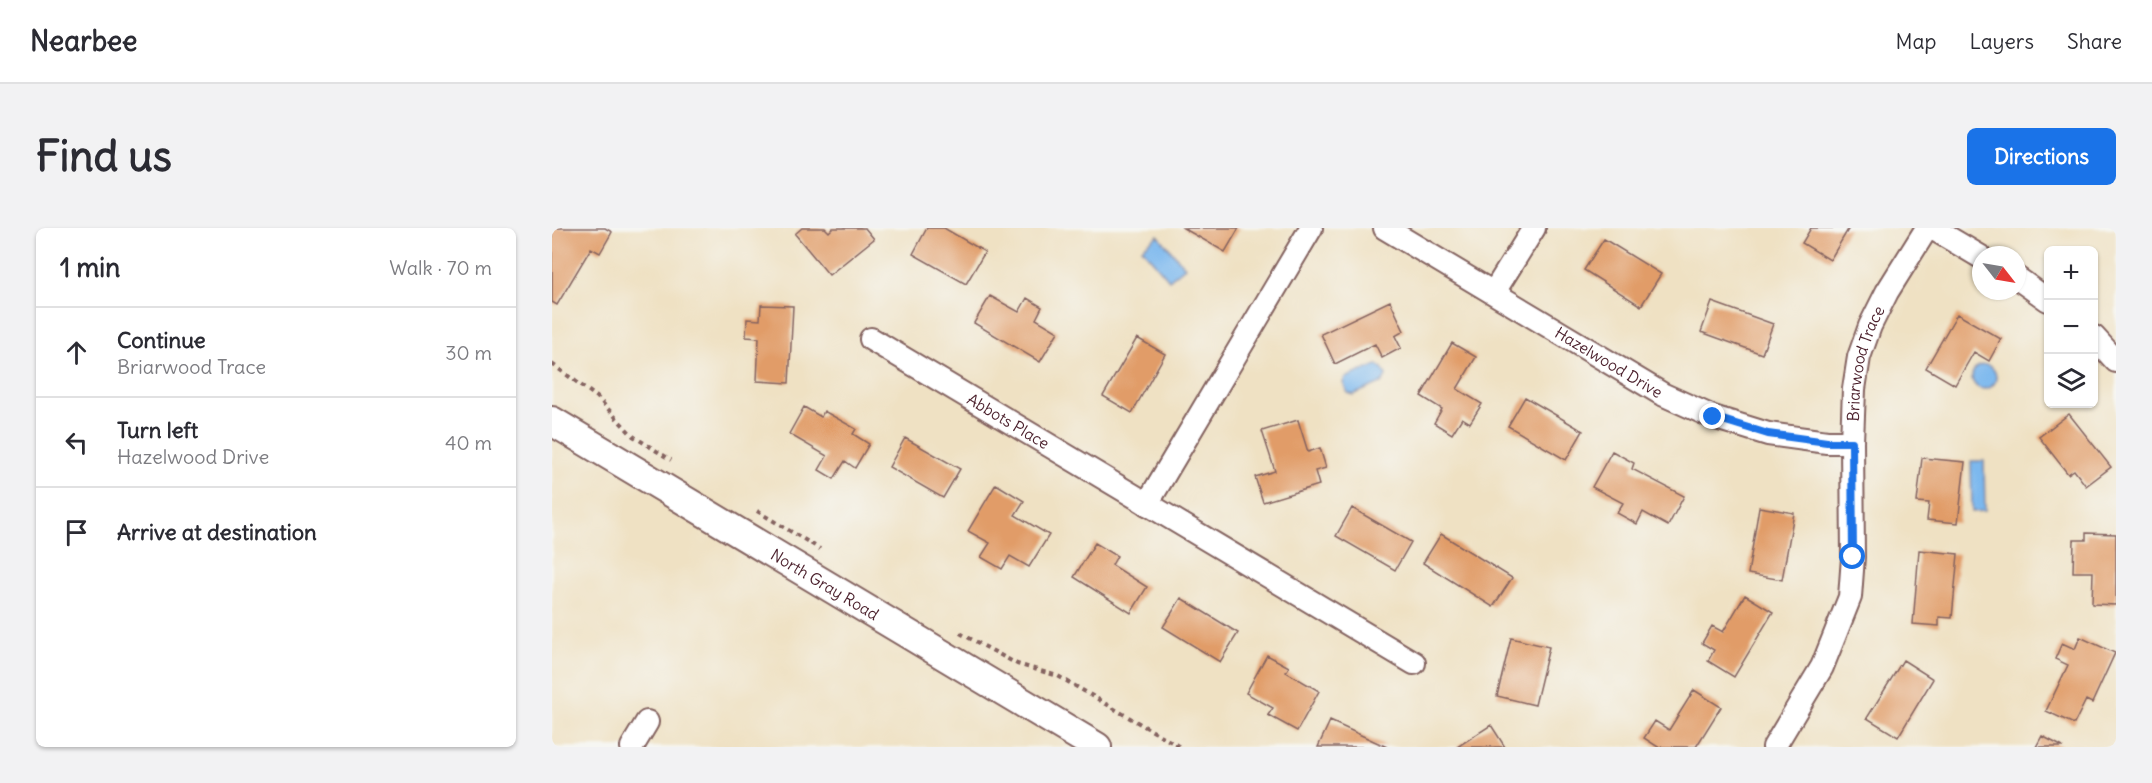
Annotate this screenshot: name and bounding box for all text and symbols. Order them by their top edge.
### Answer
text: Nearbee [30,23,137,59]
text: Map [1896,28,1936,55]
text: Layers [1969,28,2034,55]
text: Share [2067,28,2122,55]
button: Directions [1967,128,2116,185]
text: Find us [36,130,172,182]
north arrow [1972,246,2026,300]
map controls [2044,246,2098,408]
button: + [2044,246,2098,300]
text: 1 min [60,251,120,284]
text: Walk · 70 m [389,255,492,280]
button: − [2044,300,2098,354]
street label: Briarwood Trace [1843,302,1889,422]
street label: Hazelwood Drive [1551,322,1666,402]
text: Continue [117,326,206,354]
icon: ahead [60,336,93,369]
text: 30 m [445,340,492,365]
text: Briarwood Trace [117,354,266,379]
button: layers [2044,354,2098,408]
street label: Abbots Place [964,389,1053,453]
route end [1699,403,1725,429]
text: Turn left [117,416,198,444]
icon: left [60,426,93,459]
text: 40 m [445,430,492,455]
text: Hazelwood Drive [117,444,269,469]
icon: arrive [60,516,93,549]
text: Arrive at destination [117,518,317,546]
route start [1839,543,1865,569]
street label: North Gray Road [767,544,883,624]

